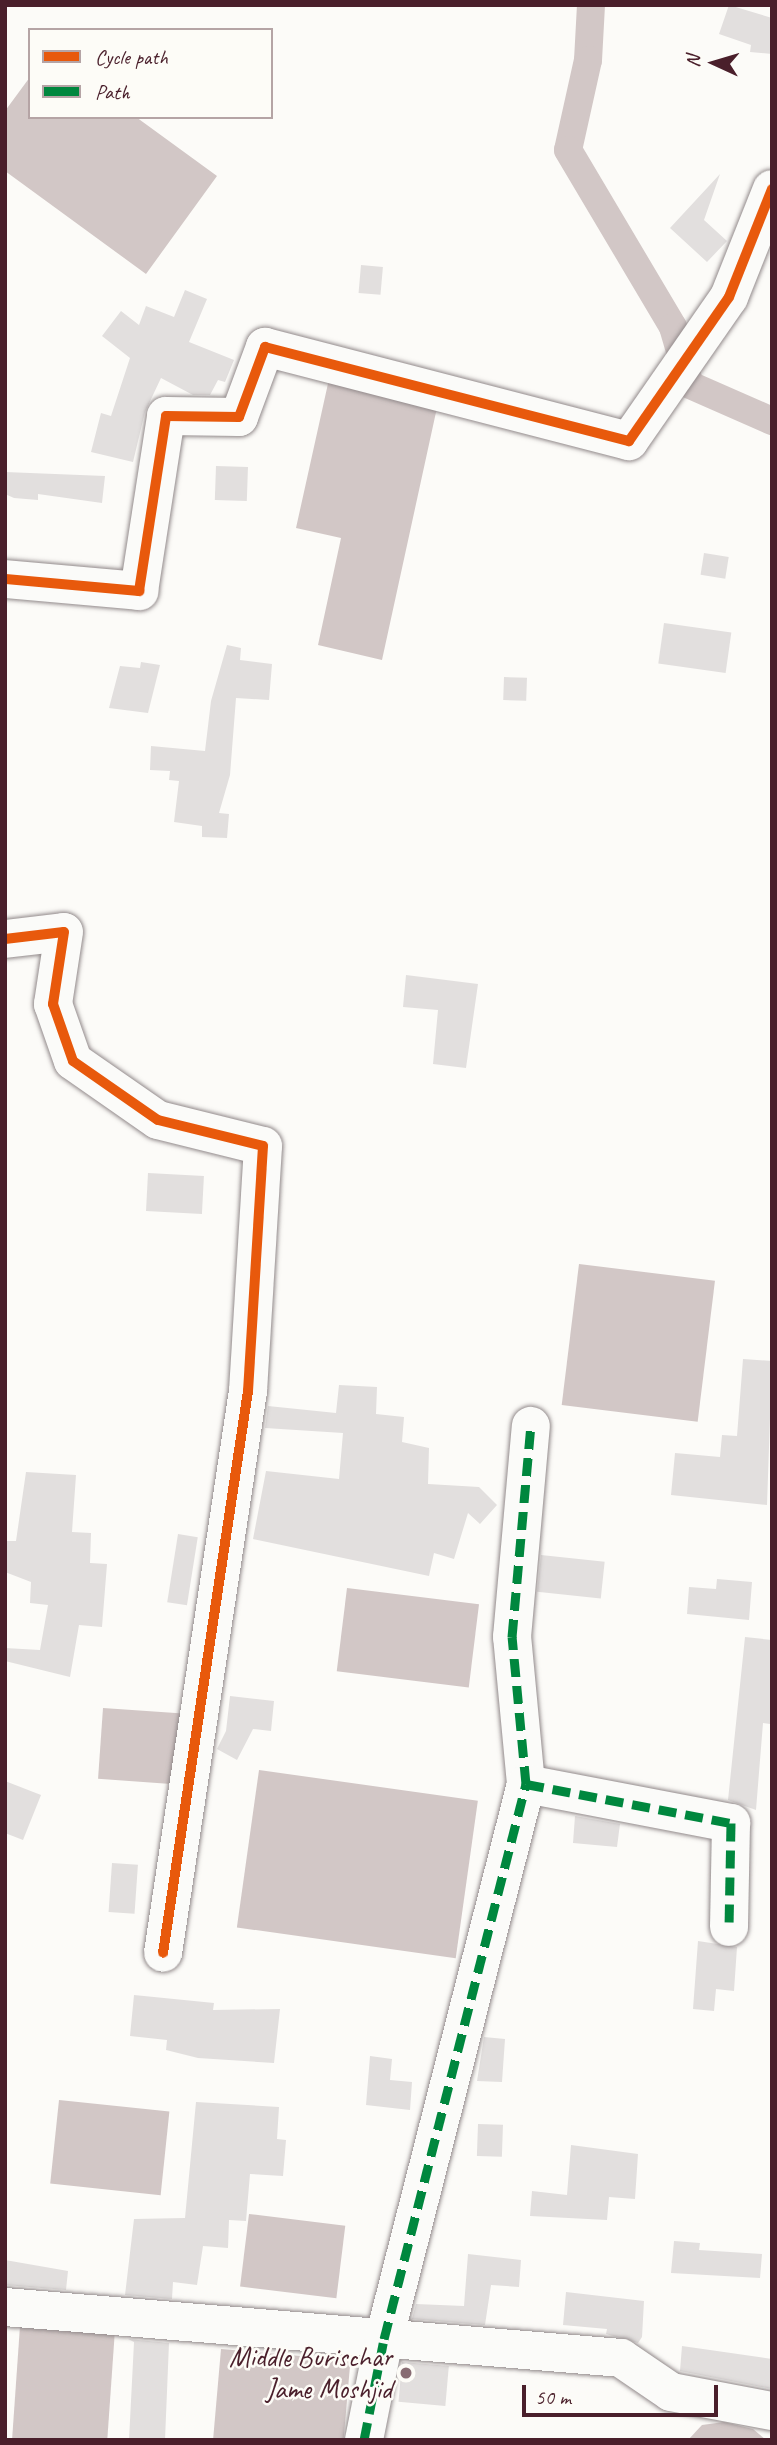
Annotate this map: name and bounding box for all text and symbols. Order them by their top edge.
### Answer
legend [28,28,273,119]
north arrow [679,28,749,98]
text: Cycle path [95,44,168,70]
text: N [681,55,705,68]
text: Path [95,79,130,105]
place label: Middle Burischar Jame Moshjid [229,2340,392,2406]
marker: Middle Burischar Jame Moshjid [398,2365,414,2381]
scale bar [525,2372,721,2416]
text: 50 m [535,2384,571,2410]

